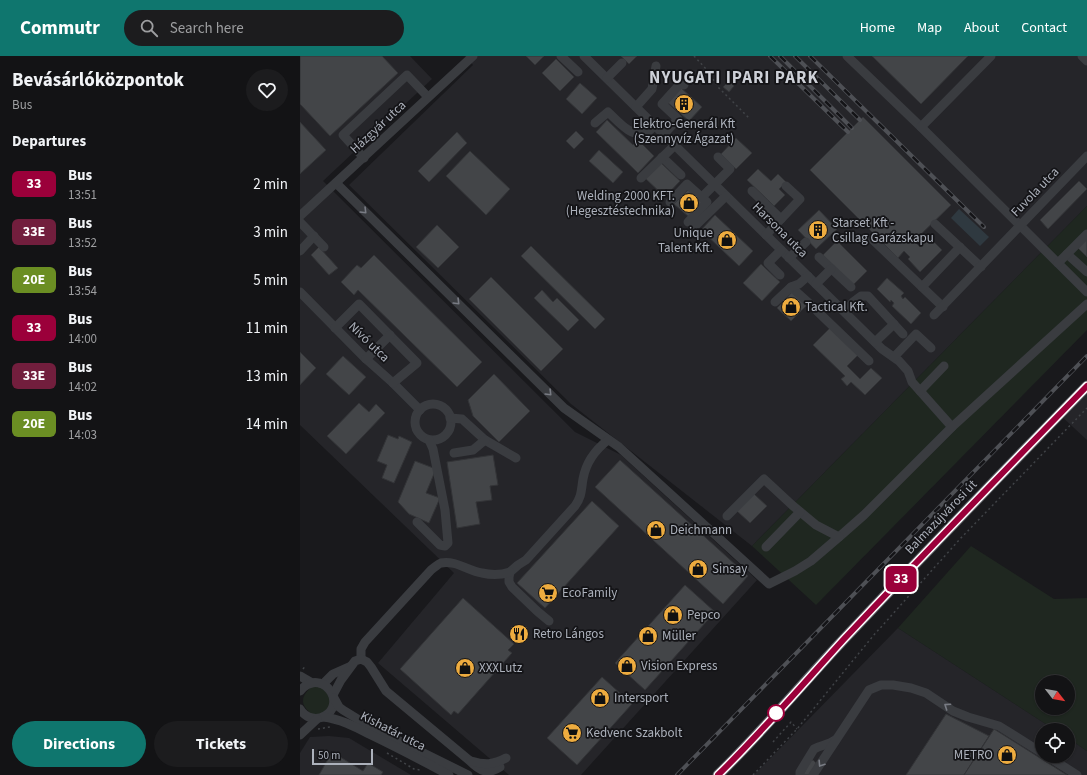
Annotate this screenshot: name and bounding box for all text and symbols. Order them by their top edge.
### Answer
search box [124,10,404,46]
text: Commutr [20,15,100,42]
icon: search [138,17,160,39]
text: Search here [170,18,244,39]
text: Home [860,18,895,38]
text: Map [917,18,942,38]
text: About [964,18,999,38]
text: Contact [1021,18,1067,38]
district label: NYUGATI IPARI PARK [649,66,819,90]
text: Bevásárlóközpontok [12,67,184,94]
button: heart [246,69,288,111]
building icon: Elektro-Generál Kft (Szennyvíz Ágazat) [673,93,695,115]
text: Bus [12,96,32,114]
street label: Házgyár utca [346,96,410,158]
place label: Elektro-Generál Kft (Szennyvíz Ágazat) [633,115,736,148]
text: Departures [12,131,86,152]
street label: Fuvola utca [1007,163,1063,221]
text: Bus [68,165,92,186]
text: 33 [27,174,41,194]
text: 2 min [253,174,288,195]
text: 13:51 [68,186,97,204]
place label: Welding 2000 KFT. (Hegesztéstechnika) [566,187,675,220]
shop icon: Welding 2000 KFT. (Hegesztéstechnika) [678,192,700,214]
street label: Harsona utca [748,198,812,262]
one-way arrow [359,206,367,213]
text: Bus [68,213,92,234]
place label: Starset Kft - Csillag Garázskapu [832,214,934,247]
building icon: Starset Kft - Csillag Garázskapu [807,219,829,241]
text: 33E [23,222,45,242]
text: 3 min [253,222,288,243]
place label: Unique Talent Kft. [658,224,713,257]
shop icon: Unique Talent Kft. [716,229,738,251]
text: 13:52 [68,234,97,252]
text: Bus [68,261,92,282]
text: 20E [23,270,45,290]
text: 5 min [253,270,288,291]
text: 13:54 [68,282,97,300]
shop icon: Tactical Kft. [780,296,802,318]
one-way arrow [452,297,460,305]
place label: Tactical Kft. [805,298,868,316]
text: Bus [68,309,92,330]
text: 33 [27,318,41,338]
text: 11 min [246,318,288,339]
street label: Nívó utca [344,318,394,366]
text: 14:00 [68,330,97,348]
text: Bus [68,357,92,378]
text: 33E [23,366,45,386]
text: 13 min [246,366,288,387]
text: 14:02 [68,378,97,396]
one-way arrow [544,388,552,396]
text: Bus [68,405,92,426]
text: 20E [23,414,45,434]
text: 14 min [246,414,288,435]
text: 14:03 [68,426,97,444]
street label: Balmazújvárosi út [901,475,982,558]
shop icon: Deichmann [645,519,667,541]
place label: Deichmann [670,521,732,539]
shop icon: Sinsay [687,558,709,580]
place label: Sinsay [712,560,747,578]
line badge: 33 [883,566,919,592]
text: 33 [894,569,908,589]
supermarket icon: EcoFamily [537,582,559,604]
place label: EcoFamily [562,584,617,602]
shop icon: Pepco [662,604,684,626]
place label: Pepco [687,606,720,624]
restaurant icon: Retro Lángos [508,623,530,645]
place label: Retro Lángos [533,625,604,643]
shop icon: Müller [637,625,659,647]
place label: Müller [662,627,697,645]
shop icon: Vision Express [616,655,638,677]
shop icon: XXXLutz [454,657,476,679]
place label: Vision Express [641,657,718,675]
place label: XXXLutz [479,659,523,677]
north arrow [1035,675,1075,715]
map controls [1035,675,1075,763]
shop icon: Intersport [589,687,611,709]
place label: Intersport [614,689,669,707]
one-way arrow [944,703,951,711]
unlabelled marker [767,704,785,722]
street label: Kishatár utca [357,707,429,755]
button: Directions [12,721,146,767]
button: Tickets [154,721,288,767]
supermarket icon: Kedvenc Szakbolt [561,722,583,744]
button: locate [1035,723,1075,763]
place label: Kedvenc Szakbolt [586,724,683,742]
shop icon: METRO [996,744,1018,766]
place label: METRO [954,746,993,764]
scale bar [312,747,373,766]
text: 50 m [318,748,340,763]
one-way arrow [819,759,826,766]

